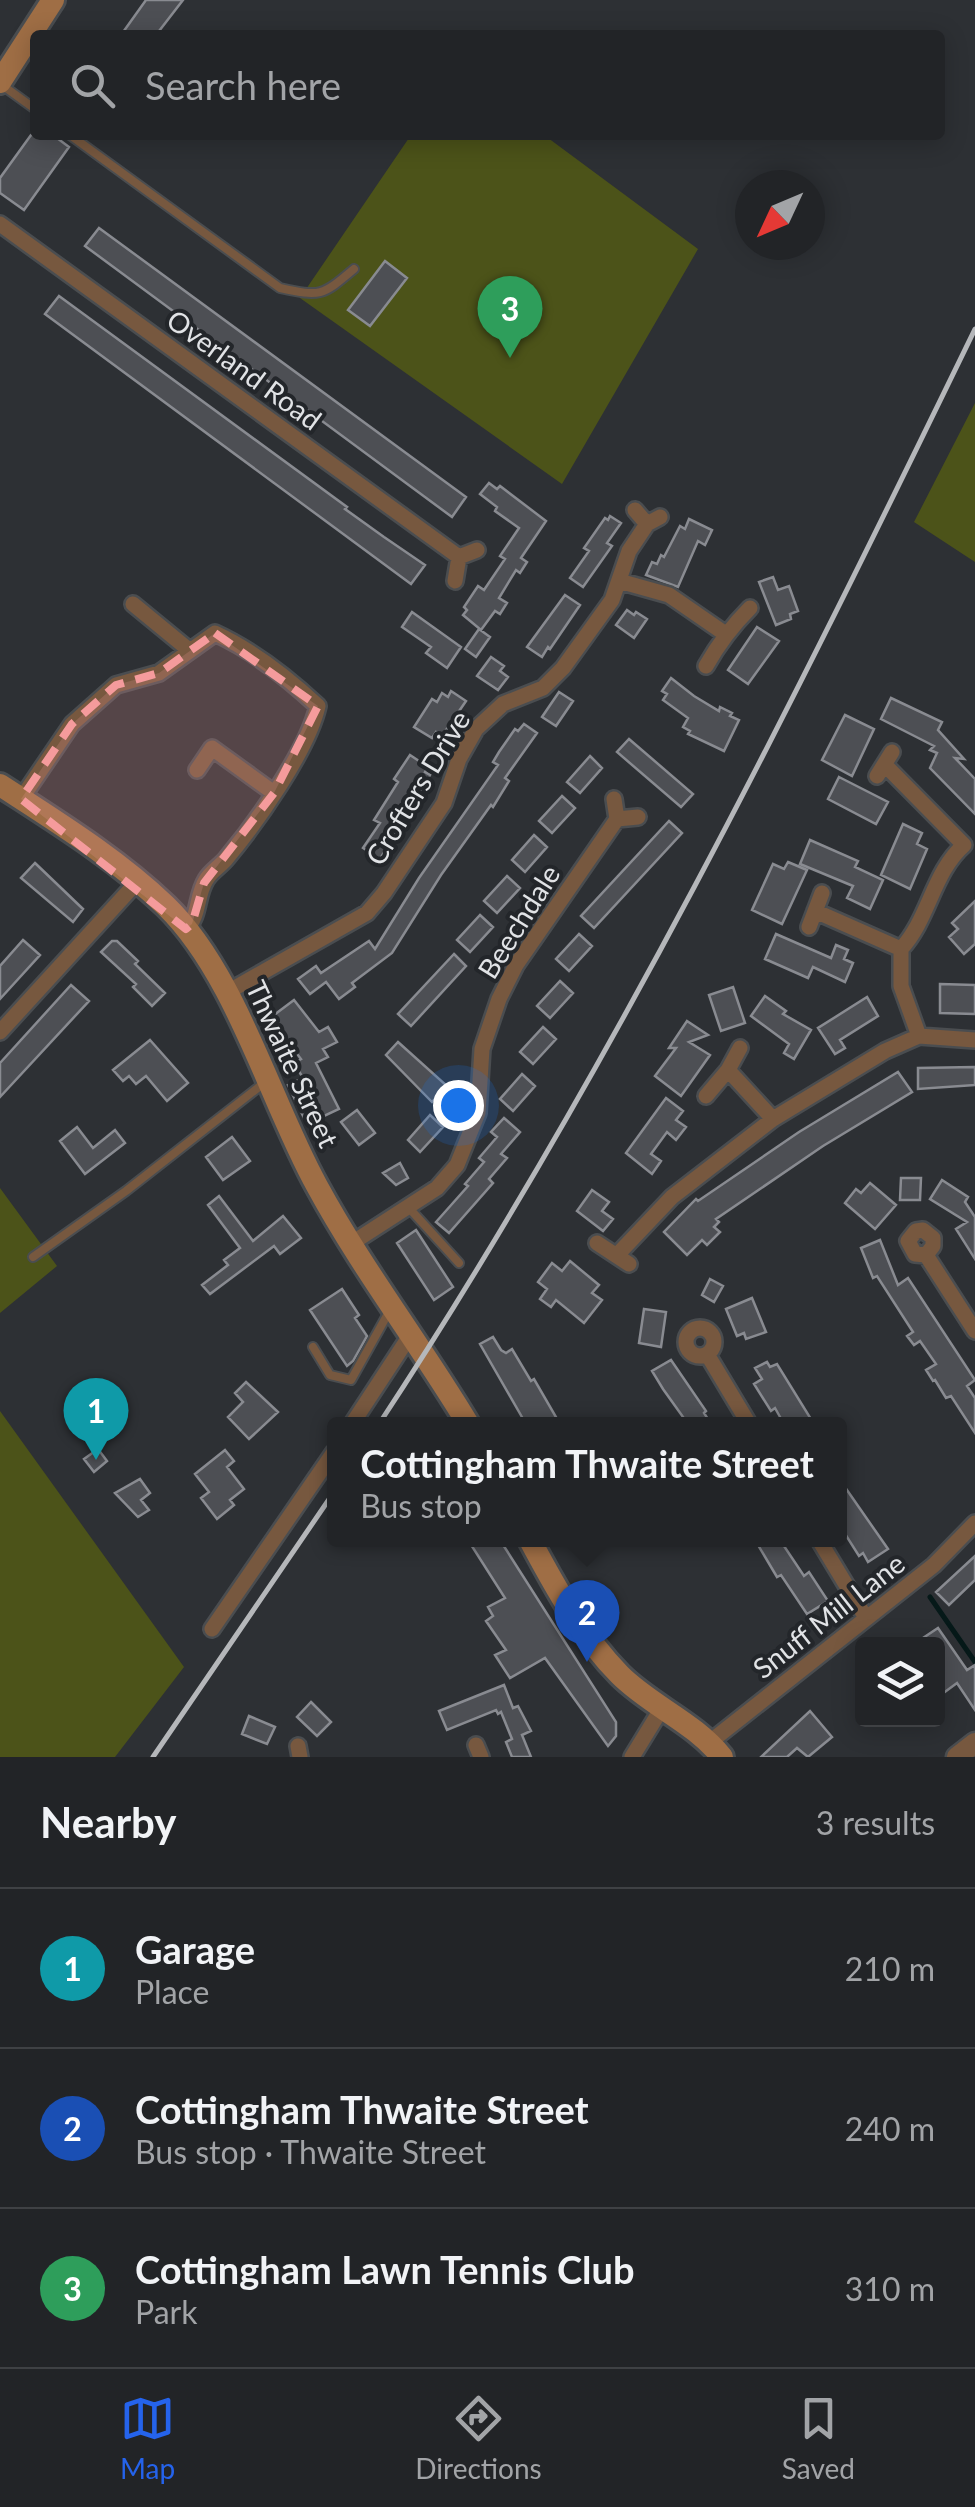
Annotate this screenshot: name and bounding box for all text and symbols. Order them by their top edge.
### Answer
search box [30,30,945,140]
icon: search [65,58,120,113]
text: Search here [145,62,341,108]
north arrow [735,170,825,260]
pin: 3 [478,276,542,358]
street label: Overland Road [161,302,328,437]
street label: Crofters Drive [358,704,476,871]
street label: Beechdale [470,858,566,985]
street label: Thwaite Street [239,975,346,1152]
your location [433,1080,484,1131]
pin: 1 [64,1378,128,1460]
popup [327,1417,847,1547]
text: Cottingham Thwaite Street [360,1440,814,1486]
text: Bus stop [360,1486,482,1525]
street label: Snuff Mill Lane [746,1545,911,1685]
pin: 2 [554,1580,620,1662]
map controls [855,1637,945,1727]
button: layers [855,1637,945,1727]
text: Nearby [40,1797,177,1847]
text: 3 results [816,1803,935,1842]
text: Garage [135,1926,255,1972]
text: 1 [63,1949,82,1988]
text: 210 m [845,1949,935,1988]
text: Place [135,1972,209,2011]
text: Cottingham Thwaite Street [135,2086,589,2132]
text: 2 [63,2109,82,2148]
text: 240 m [845,2109,935,2148]
text: Bus stop · Thwaite Street [135,2132,486,2171]
text: Cottingham Lawn Tennis Club [135,2246,635,2292]
text: 3 [63,2269,82,2308]
text: 310 m [845,2269,935,2308]
text: Park [135,2292,198,2331]
tab: Map [120,2391,175,2485]
tab: Directions [415,2391,542,2485]
tab: Saved [782,2391,855,2485]

